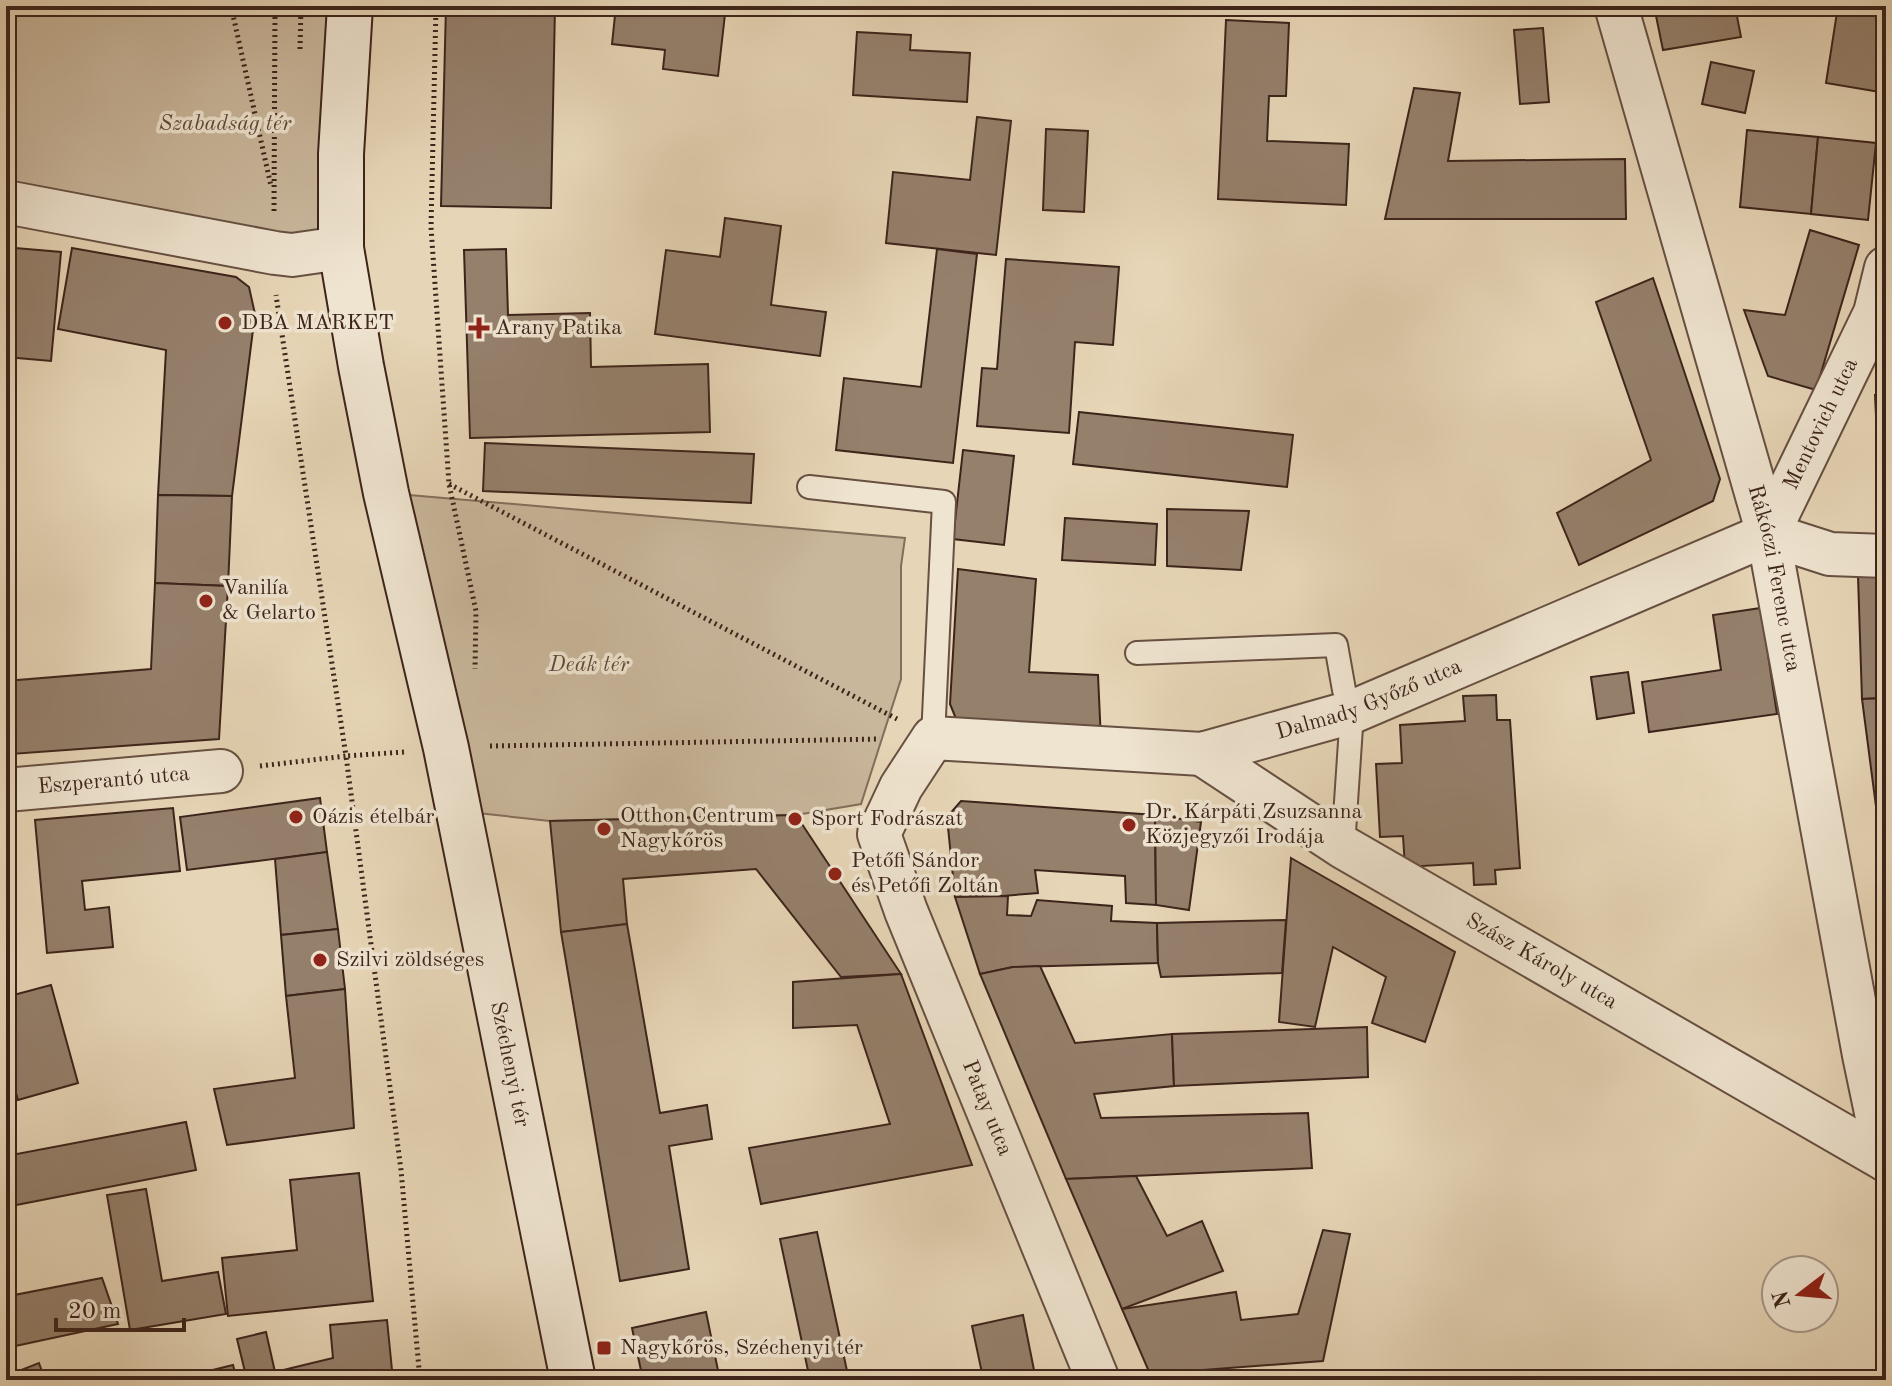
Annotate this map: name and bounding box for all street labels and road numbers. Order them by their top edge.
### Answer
street label: Mentovich utca [1780,355,1862,494]
street label: Rákóczi Ferenc utca [1743,482,1804,674]
street label: Dalmady Győző utca [1274,655,1465,744]
street label: Eszperantó utca [37,763,191,798]
street label: Szász Károly utca [1462,909,1621,1014]
street label: Széchenyi tér [486,1000,533,1129]
street label: Patay utca [958,1057,1016,1159]

